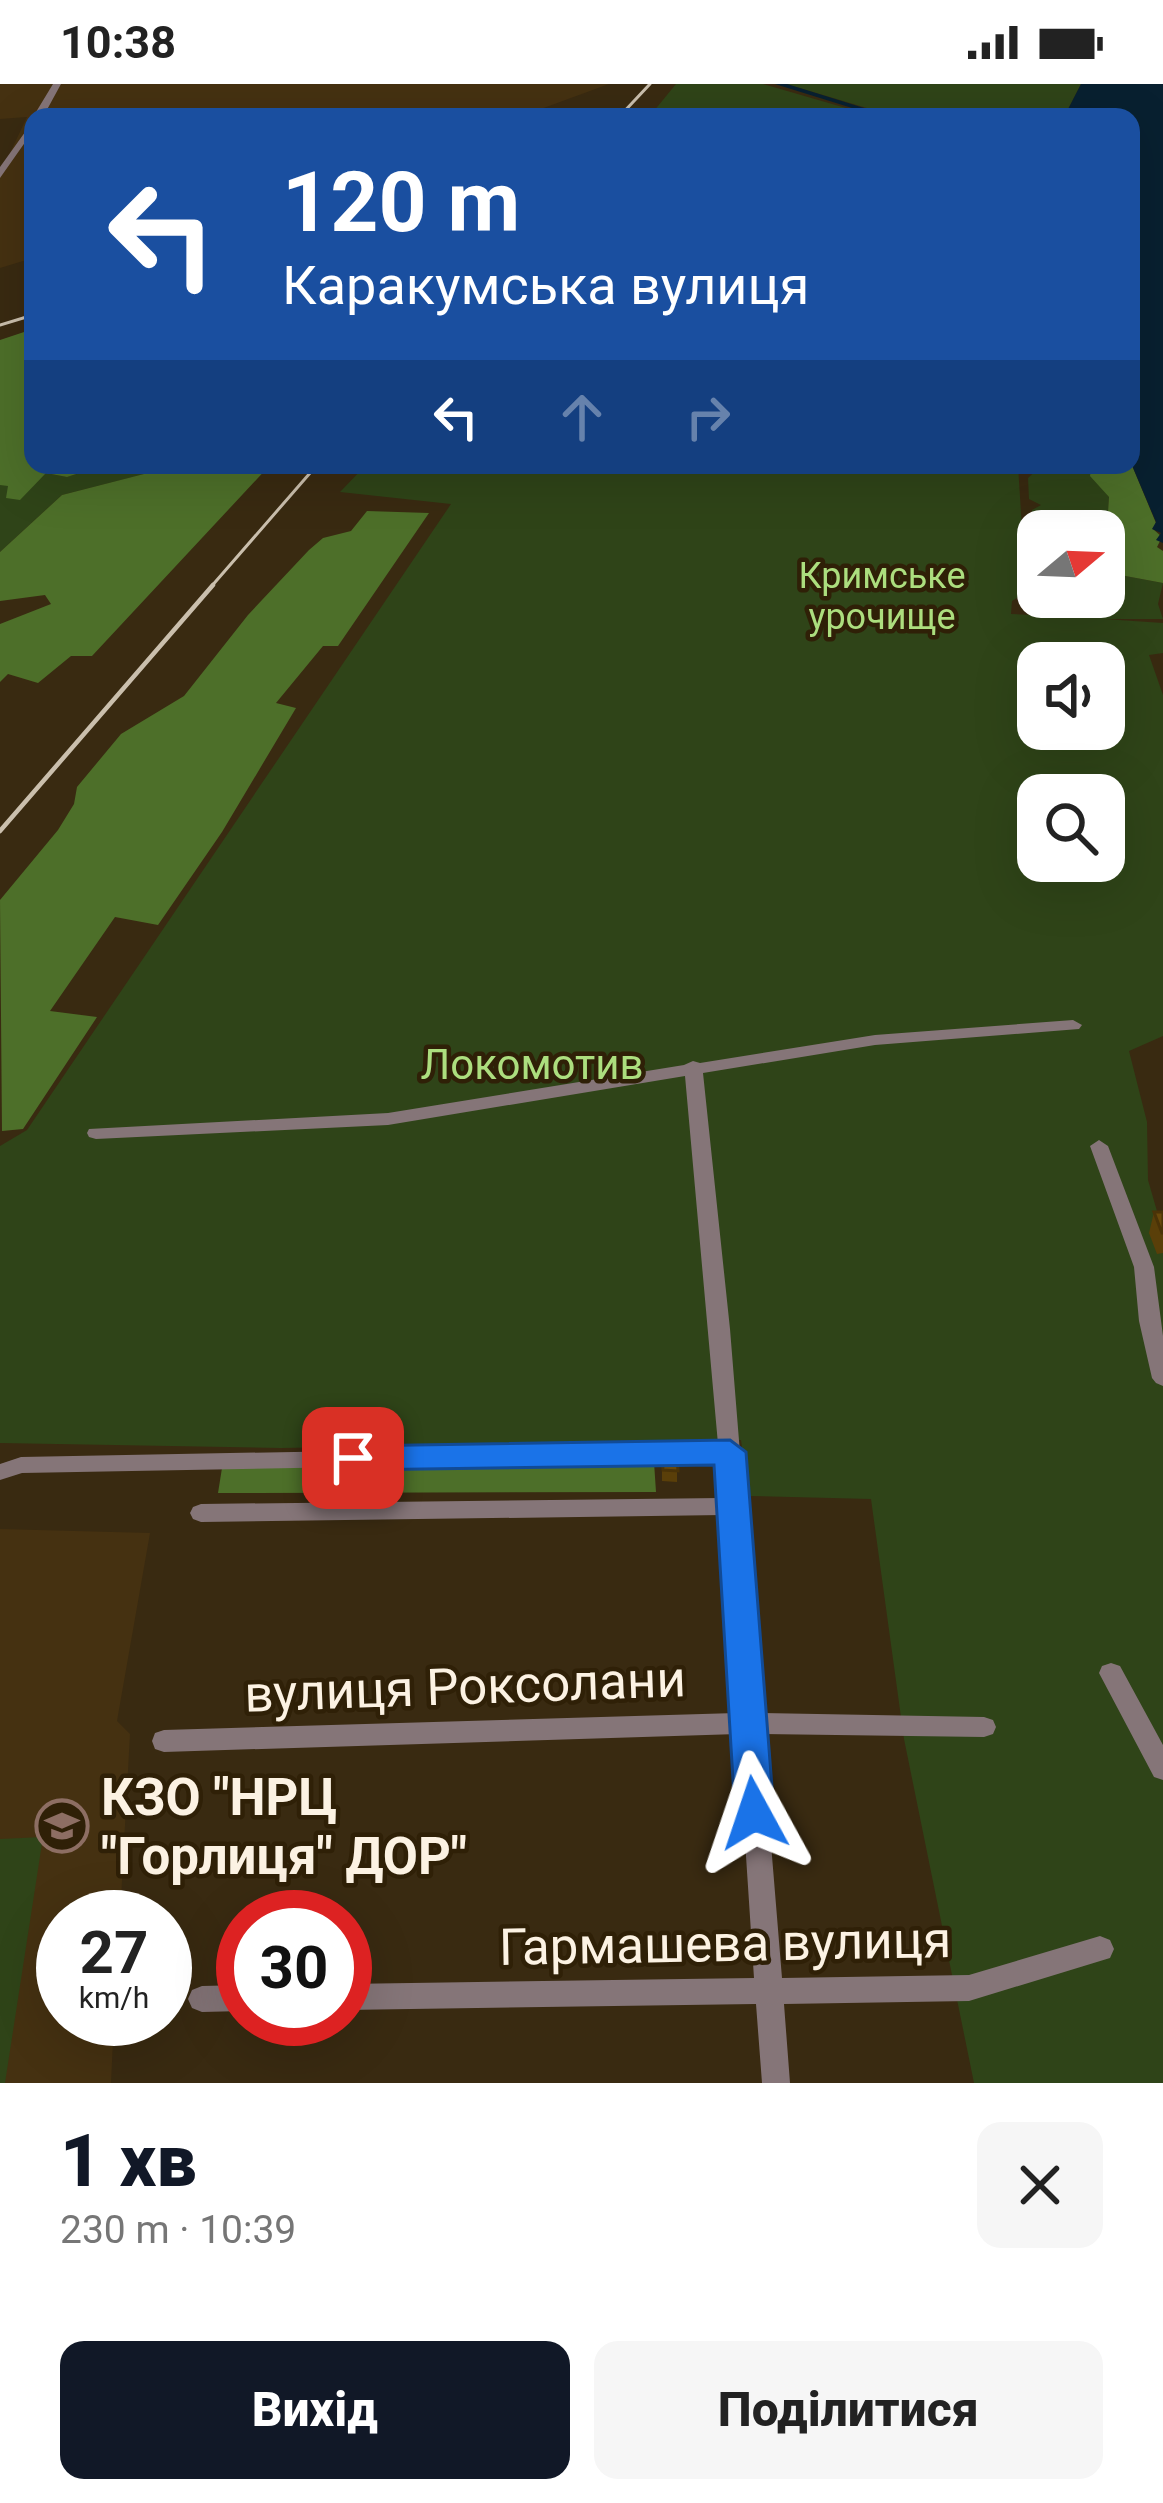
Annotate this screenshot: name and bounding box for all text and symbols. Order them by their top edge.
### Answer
text: 10:38 [60,16,176,69]
text: 120 m [282,153,520,252]
icon: left [84,156,240,312]
text: Каракумська вулиця [282,254,810,317]
icon: left [423,384,489,450]
icon: ahead [549,384,615,450]
icon: right [675,384,741,450]
north arrow [1017,510,1125,618]
map controls [1017,510,1125,882]
park label: Кримське урочище [798,555,966,638]
button: sound [1017,642,1125,750]
button: search [1017,774,1125,882]
park label: Локомотив [420,1040,644,1089]
pin [302,1407,404,1509]
icon: arrive [320,1425,386,1491]
street label: вулиця Роксолани [243,1649,687,1724]
position arrow [691,1750,817,1876]
place label: КЗО "НРЦ "Горлиця" ДОР" [101,1768,467,1886]
school or university icon: КЗО "НРЦ "Горлиця" ДОР" [34,1798,90,1854]
speed limit sign: 30 [216,1890,372,2046]
street label: Гармашева вулиця [498,1910,952,1977]
text: 27 [80,1917,148,1988]
text: km/h [79,1980,149,2015]
text: 1 хв [60,2119,197,2204]
button: close [977,2122,1103,2248]
text: 230 m · 10:39 [60,2207,296,2253]
button: Вихід [60,2341,570,2479]
button: Поділитися [594,2341,1103,2479]

